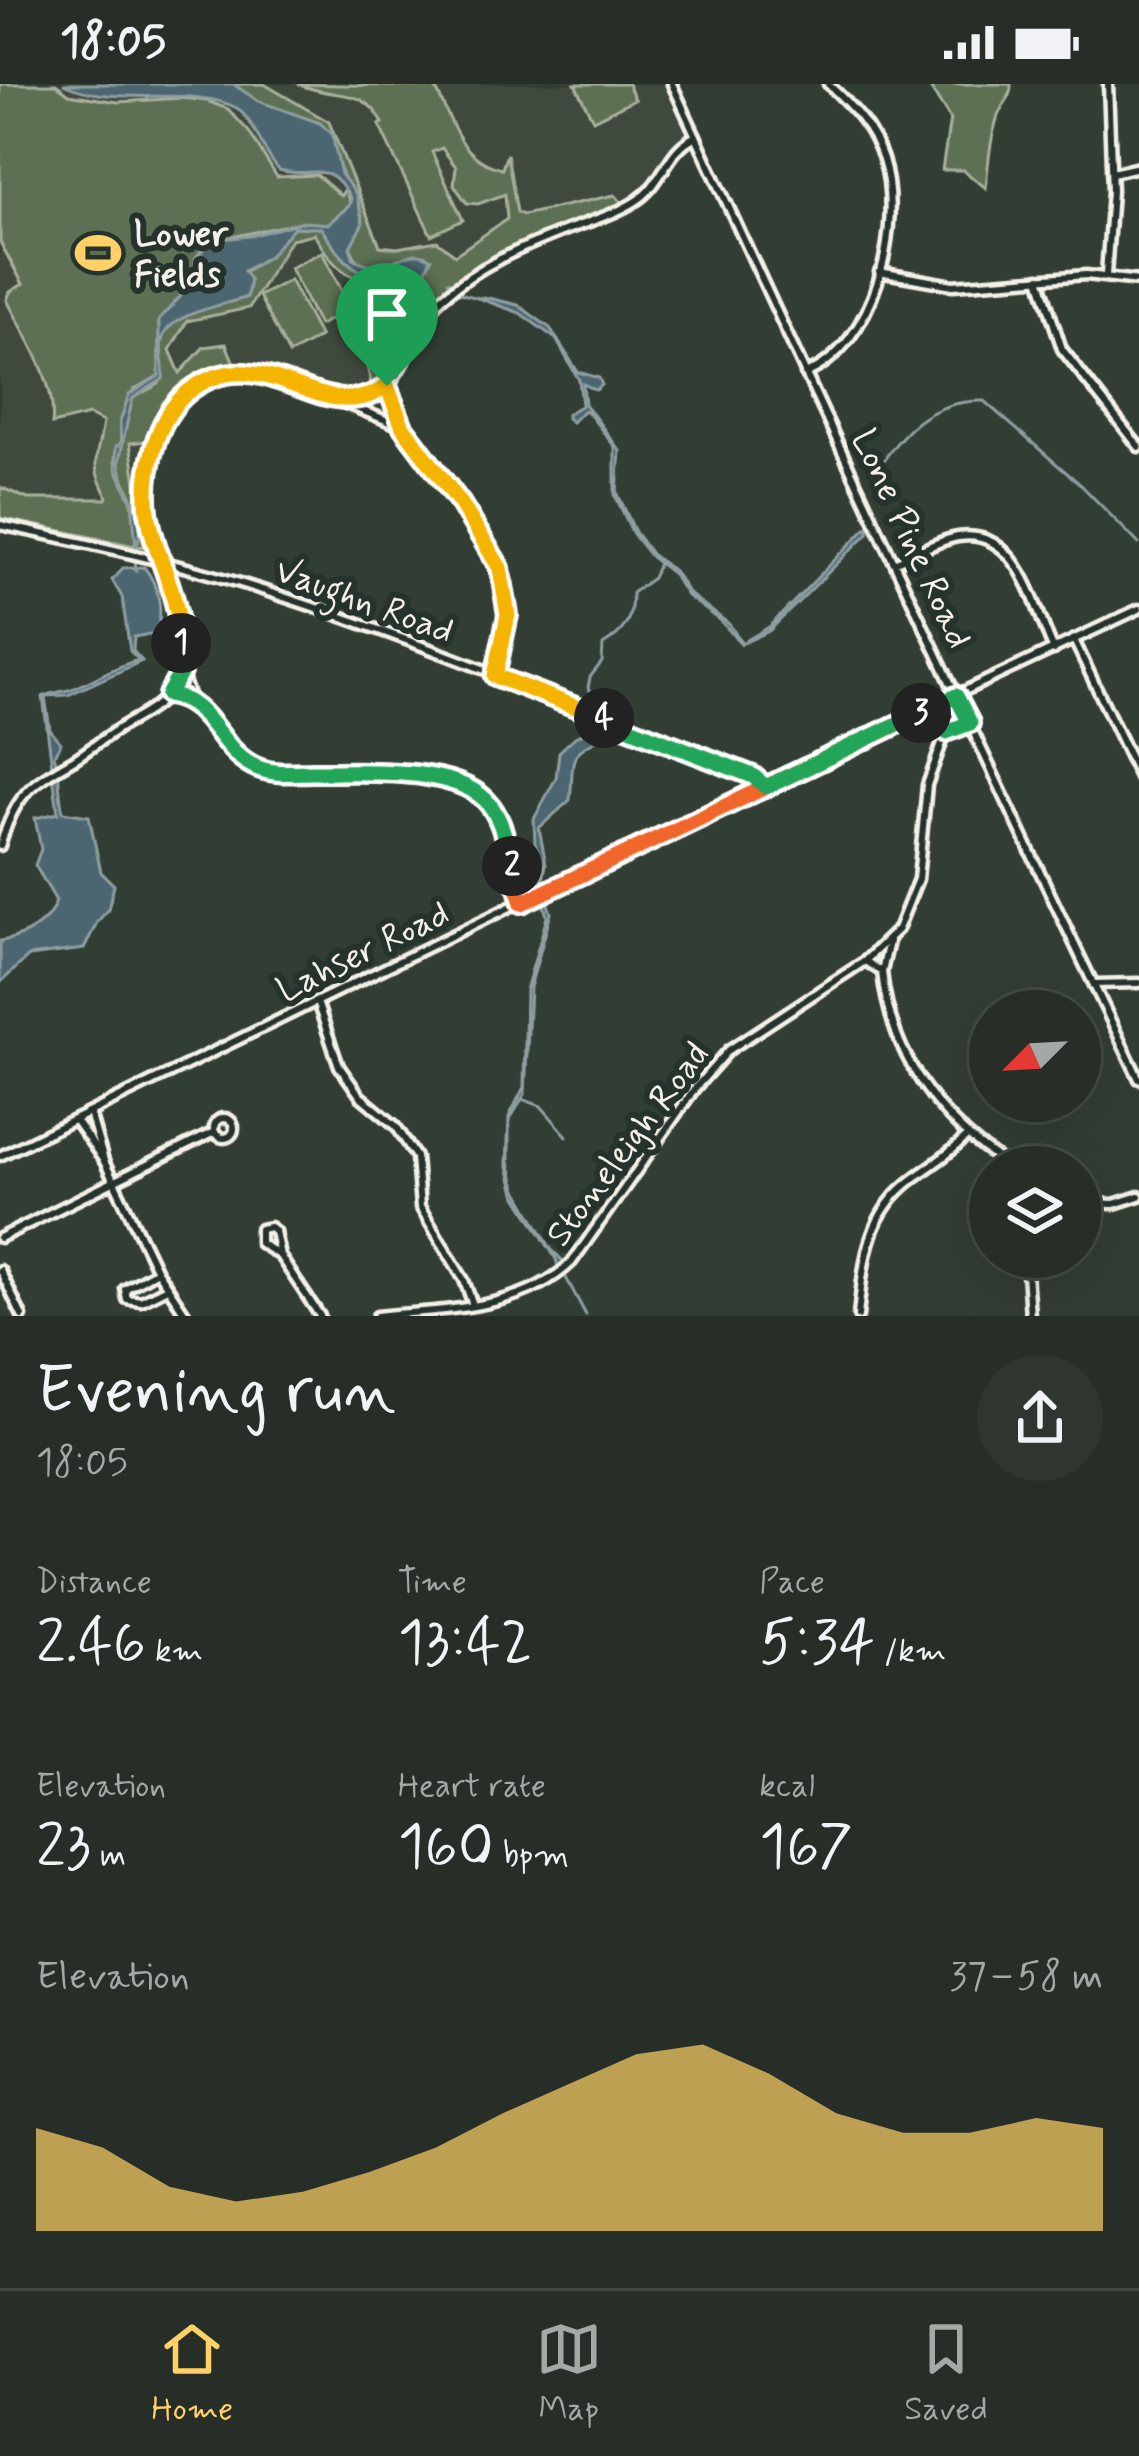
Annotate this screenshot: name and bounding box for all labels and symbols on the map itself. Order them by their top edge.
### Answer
place label: Lower Fields [134,212,229,300]
sports icon: Lower Fields [73,228,123,278]
pin [336,263,438,386]
street label: Lone Pine Road [839,422,981,657]
street label: Vaughn Road [267,548,459,659]
pin: 1 [151,613,211,673]
pin: 3 [891,683,951,743]
pin: 4 [574,688,634,748]
pin: 2 [482,836,542,896]
street label: Lahser Road [270,891,458,1015]
north arrow [969,990,1101,1122]
street label: Stoneleigh Road [537,1033,721,1257]

